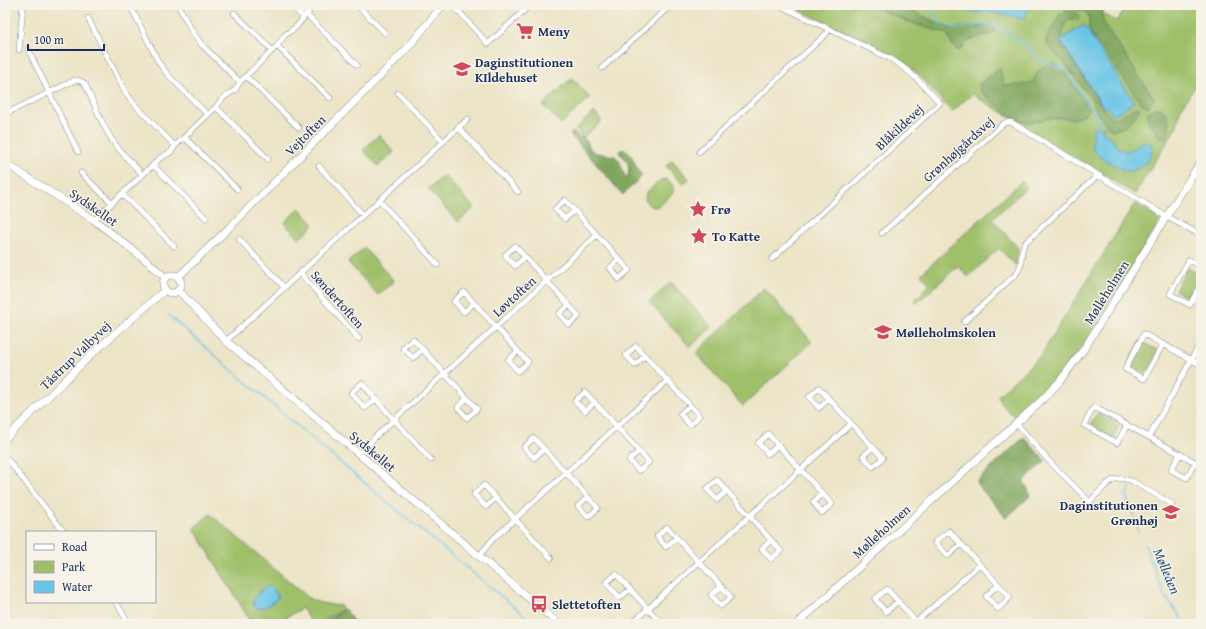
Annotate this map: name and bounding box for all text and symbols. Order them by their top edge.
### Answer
supermarket icon: Meny [515,21,535,41]
place label: Meny [538,22,570,41]
scale bar [28,26,104,52]
text: 100 m [34,31,64,48]
place label: Daginstitutionen KIldehuset [475,53,574,87]
school or university icon: Daginstitutionen KIldehuset [452,59,472,79]
street label: Blåkildevej [871,100,928,155]
street label: Vejtoften [281,110,330,160]
street label: Grønhøjgårdsvej [919,112,998,187]
street label: Sydskellet [66,184,122,231]
place icon: Frø [688,199,708,219]
place label: Frø [711,200,731,219]
place icon: To Katte [689,226,709,246]
place label: To Katte [712,227,760,246]
street label: Mølleholmen [1079,256,1134,328]
street label: Søndertoften [306,266,369,333]
street label: Løvtoften [488,271,541,321]
street label: Tåstrup Valbyvej [36,317,115,394]
school or university icon: Mølleholmskolen [873,322,893,342]
place label: Mølleholmskolen [896,323,996,342]
street label: Sydskellet [345,426,400,477]
place label: Daginstitutionen Grønhøj [1060,496,1158,530]
street label: Mølleholmen [848,500,915,563]
school or university icon: Daginstitutionen Grønhøj [1161,502,1181,522]
legend [26,531,156,603]
text: Road [62,538,88,555]
water label: Mølleåen [1148,545,1186,597]
text: Park [62,558,86,575]
text: Water [62,578,92,595]
bus stop icon: Slettetoften [529,594,549,614]
place label: Slettetoften [552,595,621,614]

